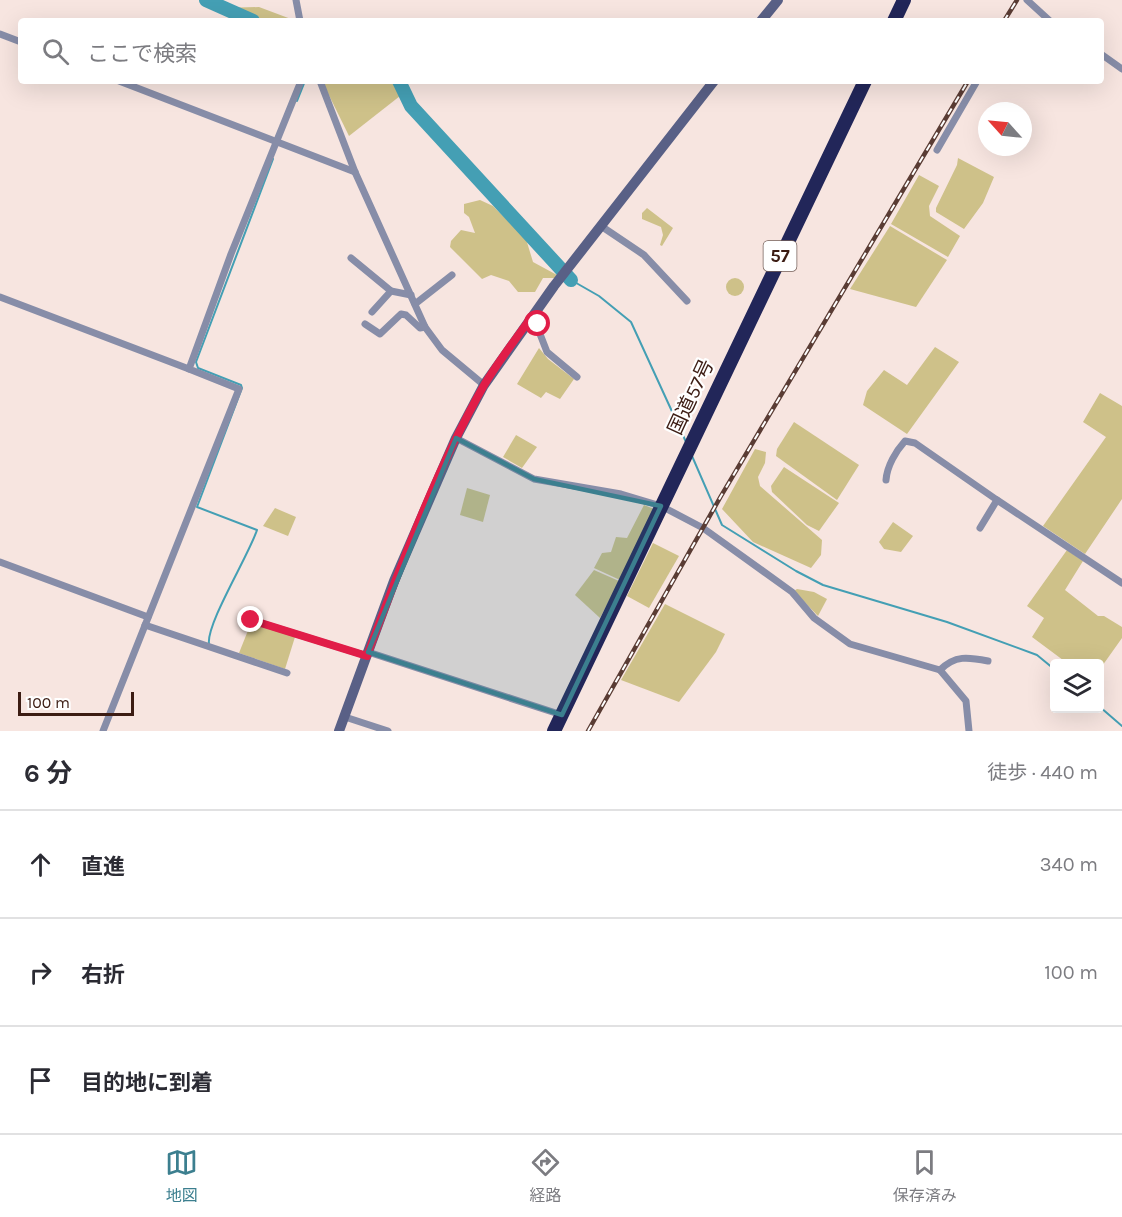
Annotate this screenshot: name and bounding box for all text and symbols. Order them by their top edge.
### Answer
search box [18,18,1104,84]
icon: search [39,35,72,68]
text: ここで検索 [87,41,197,67]
north arrow [978,102,1032,156]
road number: 57 [764,241,796,271]
route start [524,310,550,336]
street label: 国道57号 [664,356,718,438]
route end [237,606,263,632]
map controls [1050,659,1104,713]
button: layers [1050,659,1104,713]
scale bar [18,689,134,716]
text: 100 m [27,693,70,712]
text: 6 分 [24,758,72,789]
text: 徒歩 · 440 m [987,761,1098,784]
icon: ahead [24,848,57,881]
text: 340 m [1040,853,1098,876]
text: 直進 [81,854,125,880]
icon: right [24,956,57,989]
text: 100 m [1044,961,1098,984]
text: 右折 [81,962,125,988]
icon: arrive [24,1064,57,1097]
text: 目的地に到着 [81,1070,213,1096]
tab: 地図 [165,1146,198,1206]
tab: 経路 [529,1146,562,1206]
tab: 保存済み [893,1146,957,1206]

